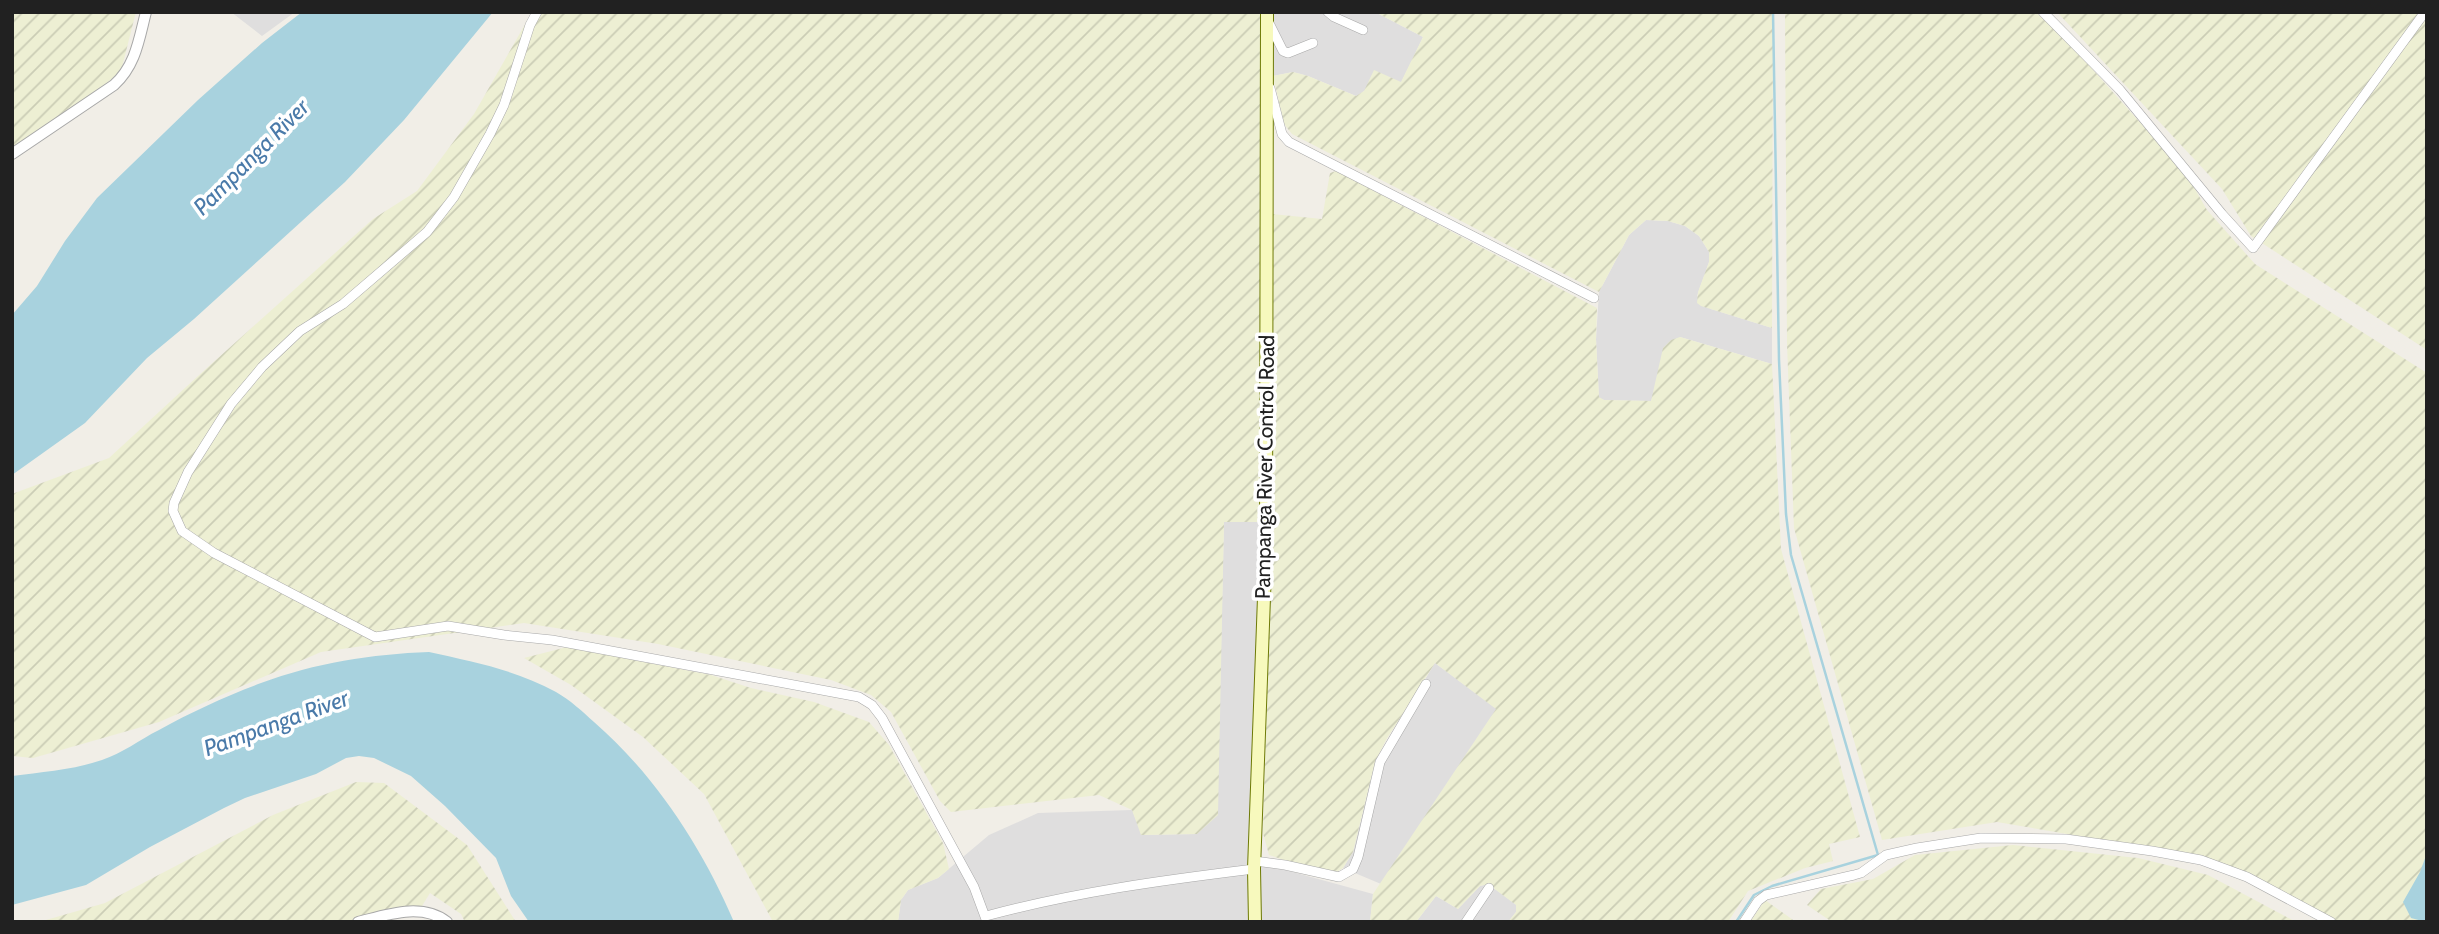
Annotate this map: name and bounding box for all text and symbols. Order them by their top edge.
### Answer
water label: Pampanga River [187,93,315,221]
street label: Pampanga River Control Road [1250,335,1279,599]
water label: Pampanga River [200,683,353,762]

